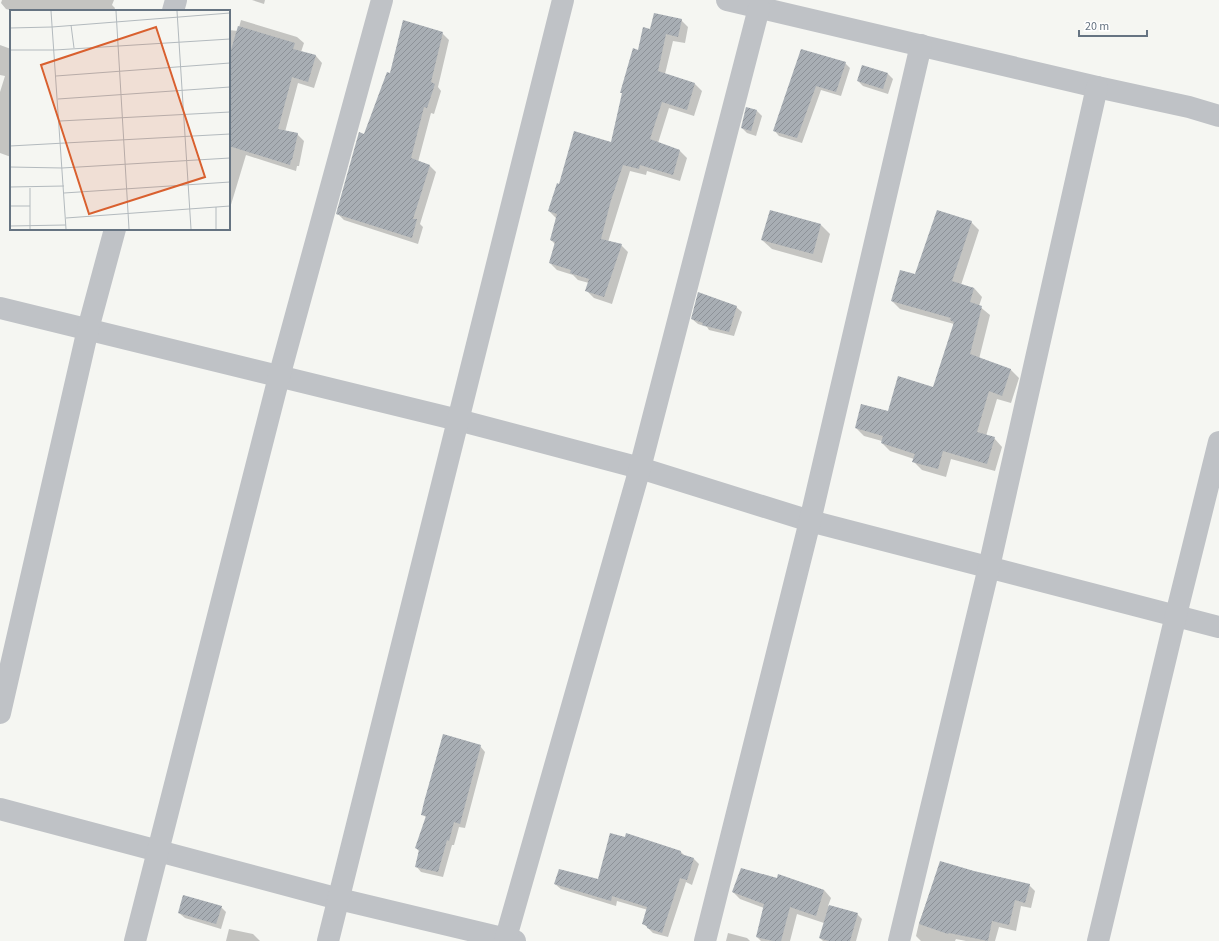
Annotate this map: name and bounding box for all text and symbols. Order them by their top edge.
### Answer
inset map [10,10,230,230]
scale bar [1079,12,1147,38]
text: 20 m [1085,18,1109,35]

